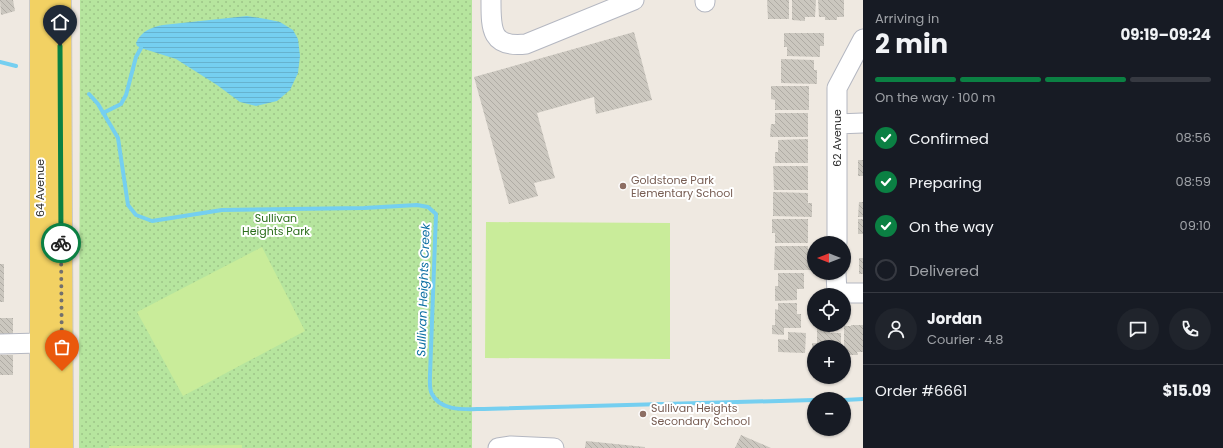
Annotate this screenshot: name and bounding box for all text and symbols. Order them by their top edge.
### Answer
pin [43,5,77,46]
text: Arriving in [875,9,939,28]
icon: home [49,11,71,33]
text: 09:19–09:24 [1120,24,1211,45]
text: 2 min [875,26,948,62]
text: On the way · 100 m [875,88,995,107]
street label: 62 Avenue [829,109,845,167]
icon: check [875,127,897,149]
text: Confirmed [909,128,989,149]
text: 08:56 [1175,128,1211,147]
street label: 64 Avenue [32,159,48,217]
icon: check [875,171,897,193]
place label: Goldstone Park Elementary School [631,172,733,201]
text: Preparing [909,172,982,193]
text: 08:59 [1176,172,1211,191]
marker: Goldstone Park Elementary School [618,181,628,191]
park label: Sullivan Heights Park [242,210,310,239]
icon: check [875,215,897,237]
text: On the way [909,216,994,237]
text: 09:10 [1180,216,1211,235]
water label: Sullivan Heights Creek [412,222,434,357]
courier [41,223,81,263]
icon: bike [50,232,72,254]
north arrow [807,236,851,280]
map controls [807,236,851,436]
text: Delivered [909,260,979,281]
button: locate [807,288,851,332]
button: person [875,308,917,350]
text: Jordan [927,308,982,329]
button: chat [1117,308,1159,350]
button: phone [1169,308,1211,350]
pin [45,330,79,371]
text: Courier · 4.8 [927,330,1003,349]
icon: bag [51,336,73,358]
button: + [807,340,851,384]
text: Order #6661 [875,380,967,401]
text: $15.09 [1163,380,1211,401]
button: − [807,392,851,436]
place label: Sullivan Heights Secondary School [651,400,750,429]
marker: Sullivan Heights Secondary School [638,409,648,419]

